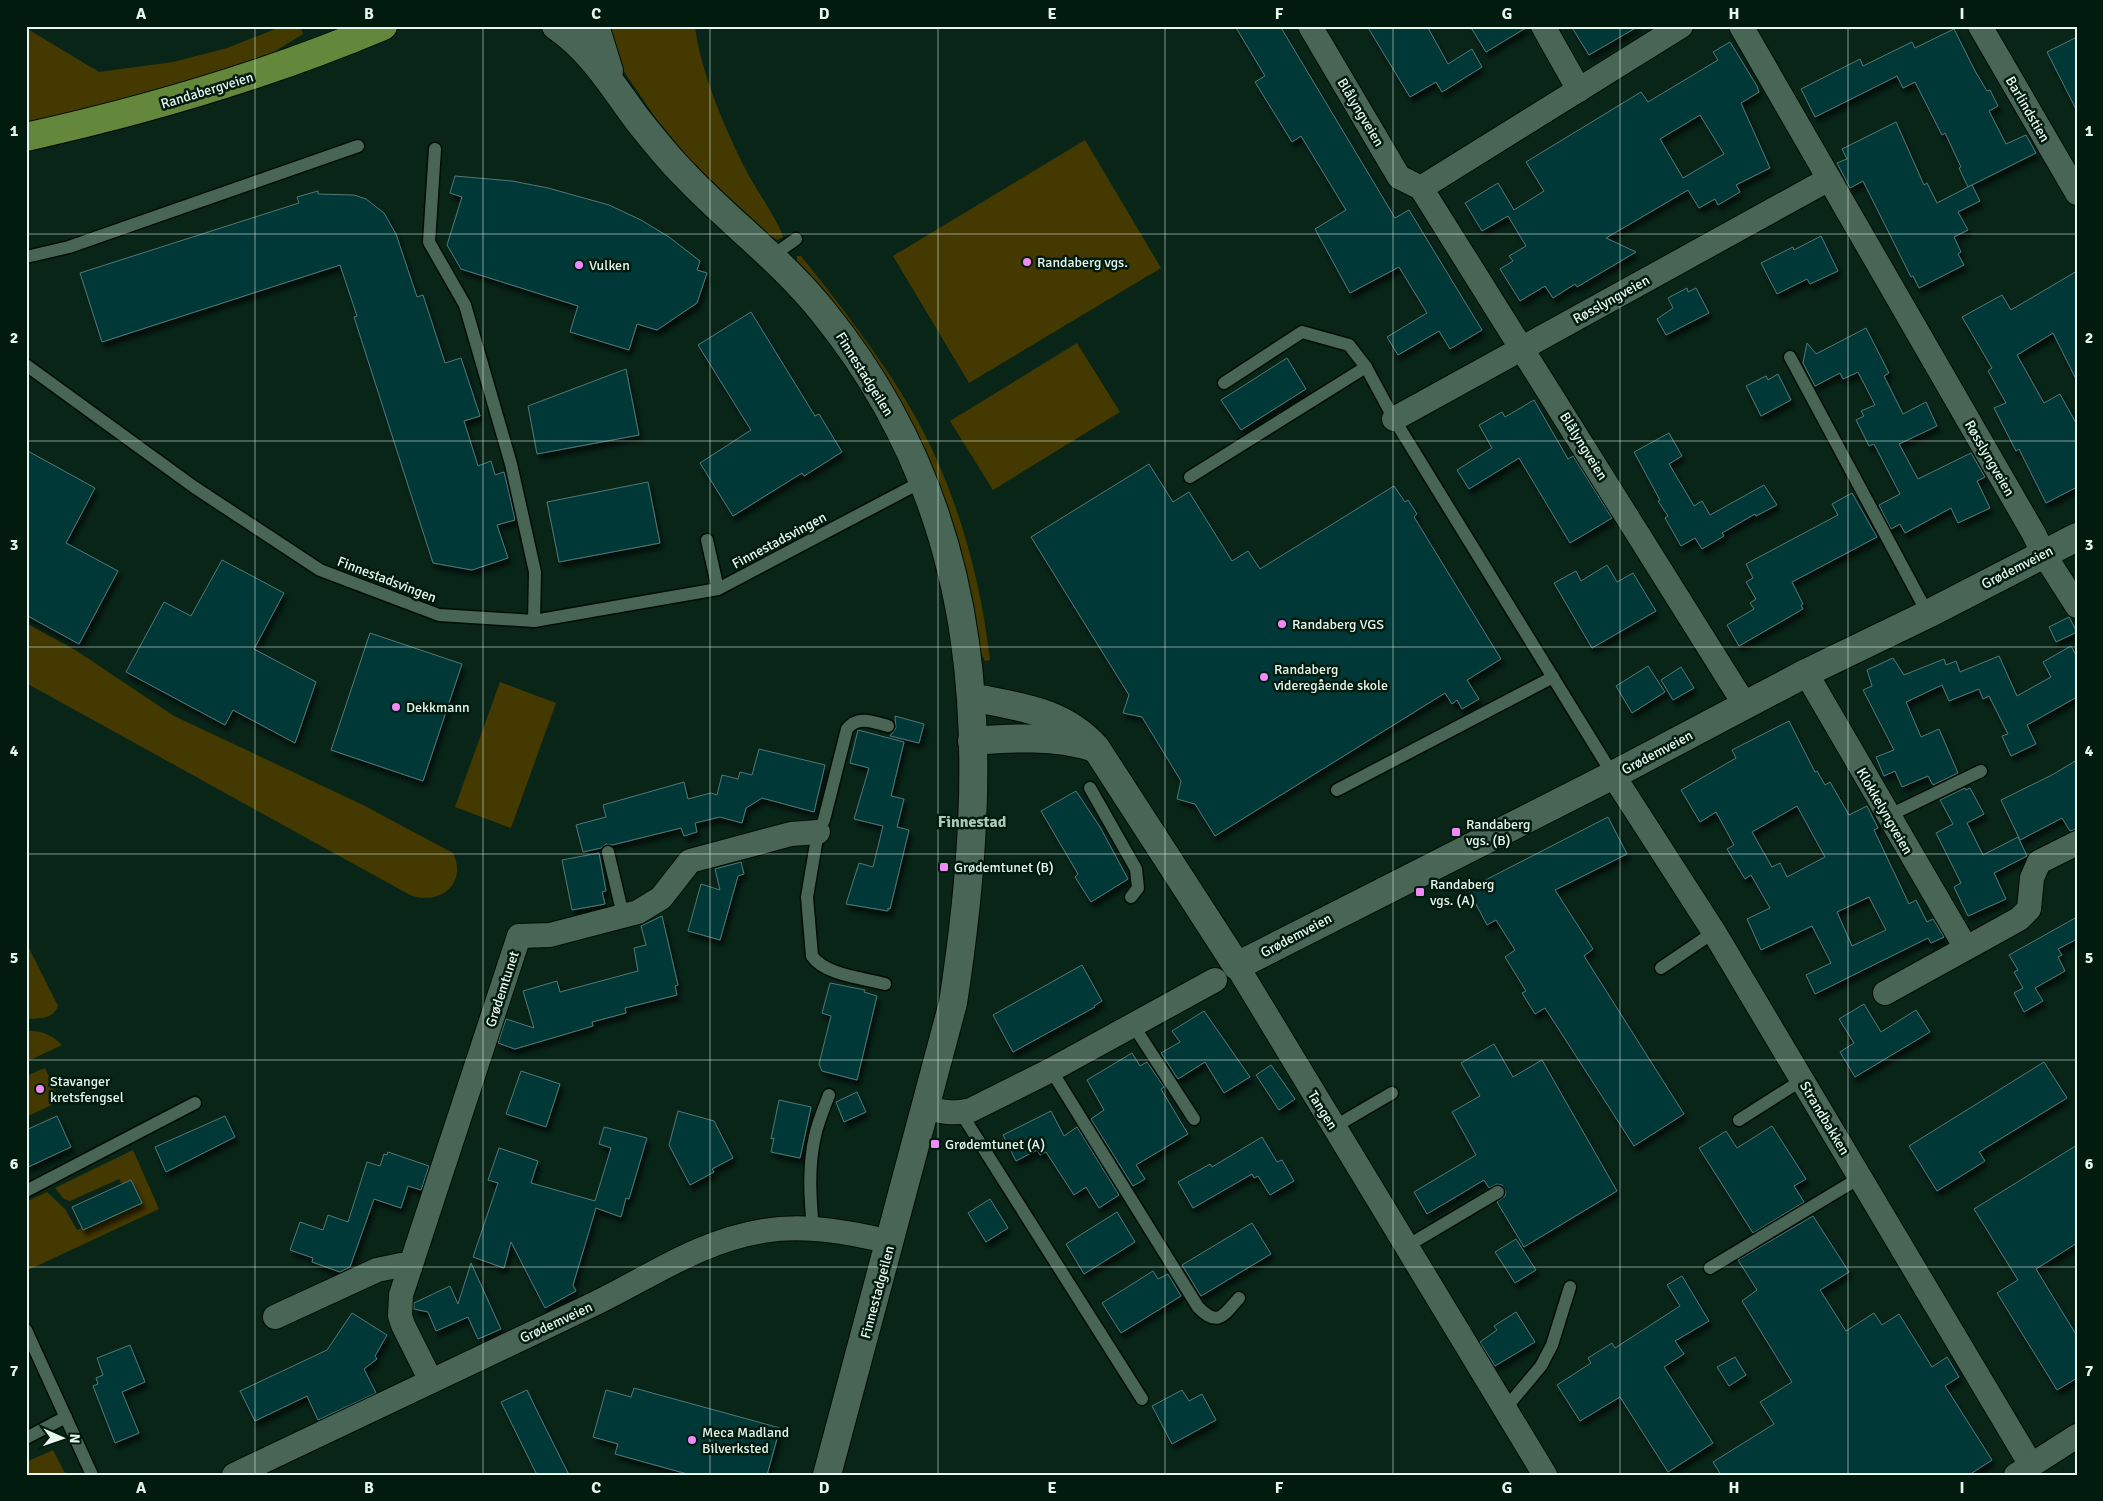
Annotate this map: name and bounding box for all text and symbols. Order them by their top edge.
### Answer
text: A [136,4,147,24]
text: B [364,4,374,24]
text: C [591,4,601,24]
text: D [819,4,830,24]
text: E [1047,4,1057,24]
text: F [1275,4,1284,24]
text: G [1502,4,1512,24]
text: H [1729,4,1739,24]
text: I [1959,4,1965,24]
street label: Randabergveien [159,68,256,113]
street label: Barlindstien [2002,73,2053,145]
street label: Blålyngveien [1333,75,1388,150]
text: 1 [10,121,19,141]
text: 1 [2085,121,2094,141]
place label: Randaberg vgs. [1037,254,1128,271]
marker: Randaberg vgs. [1021,256,1033,268]
place label: Vulken [589,257,630,274]
marker: Vulken [573,259,585,271]
street label: Røsslyngveien [1570,271,1653,327]
text: 2 [10,328,18,348]
text: 2 [2085,328,2093,348]
street label: Finnestadgeilen [832,329,897,419]
street label: Blålyngveien [1556,409,1611,483]
street label: Røsslyngveien [1961,417,2018,499]
street label: Finnestadsvingen [729,508,829,573]
text: 3 [10,535,18,555]
text: 3 [2085,535,2093,555]
street label: Grødemveien [1979,542,2056,593]
street label: Finnestadsvingen [335,553,439,606]
place label: Randaberg VGS [1292,616,1384,633]
marker: Randaberg VGS [1276,618,1288,630]
place label: Randaberg videregående skole [1274,661,1388,694]
marker: Randaberg videregående skole [1258,671,1270,683]
place label: Dekkmann [406,699,470,716]
marker: Dekkmann [390,701,402,713]
street label: Grødemveien [1619,727,1696,778]
text: 4 [10,741,19,761]
text: 4 [2085,741,2094,761]
street label: Klokkelyngveien [1853,765,1916,858]
district label: Finnestad [938,812,1007,832]
place label: Randaberg vgs. (B) [1466,816,1530,849]
marker: Randaberg vgs. (B) [1450,826,1462,838]
place label: Grødemtunet (B) [954,859,1054,876]
marker: Grødemtunet (B) [938,861,950,873]
place label: Randaberg vgs. (A) [1430,876,1494,909]
marker: Randaberg vgs. (A) [1414,886,1426,898]
street label: Grødemveien [1258,910,1335,961]
text: 5 [10,948,18,968]
text: 5 [2085,948,2093,968]
street label: Grødemtunet [482,949,523,1029]
place label: Stavanger kretsfengsel [50,1073,124,1106]
street label: Strandbakken [1796,1078,1853,1158]
marker: Stavanger kretsfengsel [34,1083,46,1095]
street label: Tangen [1304,1088,1341,1133]
place label: Grødemtunet (A) [945,1136,1045,1153]
marker: Grødemtunet (A) [929,1138,941,1150]
text: 6 [10,1154,19,1174]
text: 6 [2085,1154,2094,1174]
street label: Finnestadgeilen [857,1244,898,1341]
street label: Grødemveien [517,1298,595,1347]
text: 7 [10,1361,19,1381]
text: 7 [2085,1361,2094,1381]
north arrow [38,1414,88,1464]
place label: Meca Madland Bilverksted [702,1424,789,1457]
text: N [66,1433,83,1444]
marker: Meca Madland Bilverksted [686,1434,698,1446]
text: A [136,1478,147,1498]
text: B [364,1478,374,1498]
text: C [591,1478,601,1498]
text: D [819,1478,830,1498]
text: E [1047,1478,1057,1498]
text: F [1275,1478,1284,1498]
text: G [1502,1478,1512,1498]
text: H [1729,1478,1739,1498]
text: I [1959,1478,1965,1498]

